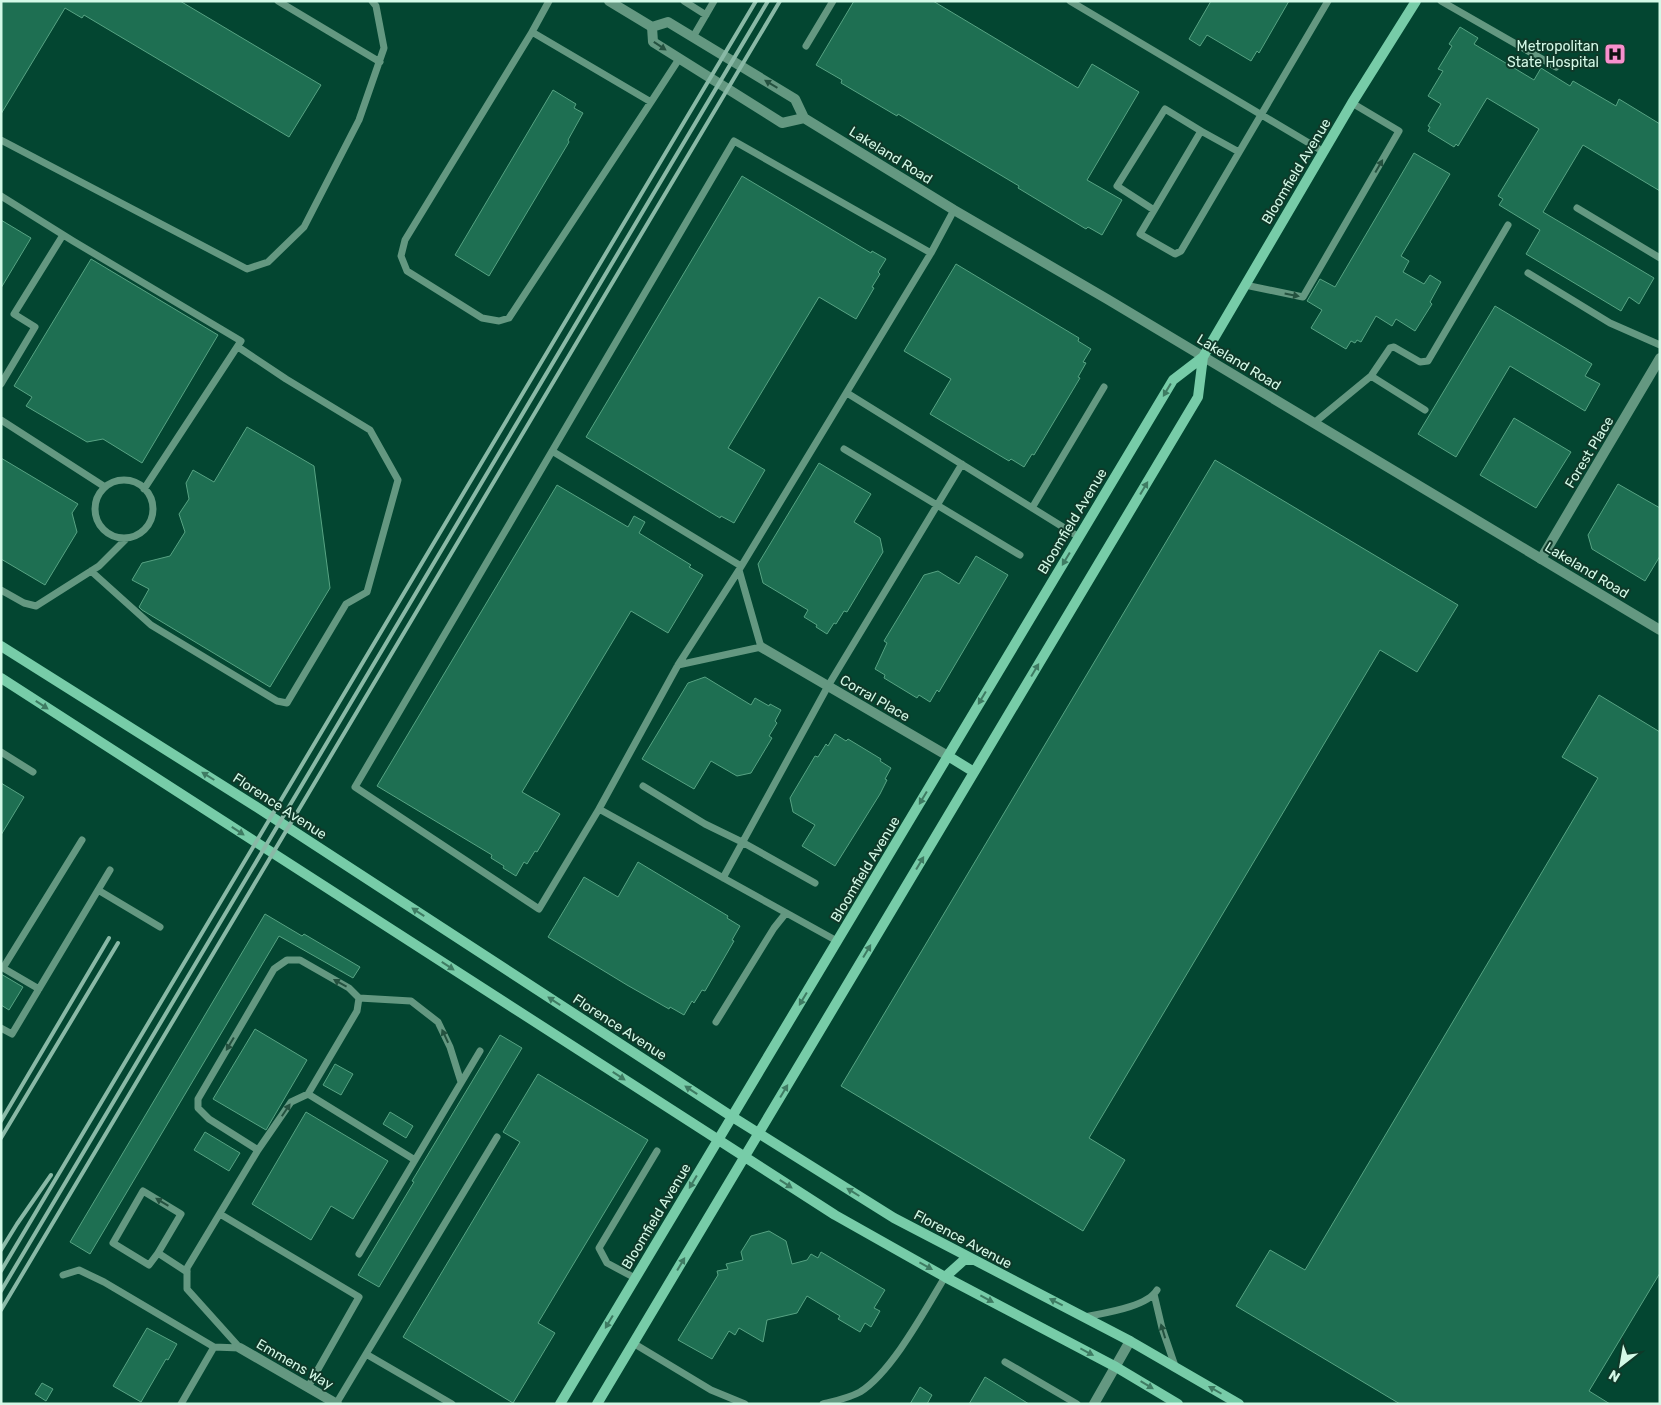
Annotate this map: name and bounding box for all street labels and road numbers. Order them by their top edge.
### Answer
street label: Bloomfield Avenue [1258,115,1335,227]
street label: Lakeland Road [846,123,935,188]
street label: Lakeland Road [1194,331,1284,394]
street label: Forest Place [1561,413,1618,491]
street label: Bloomfield Avenue [1034,465,1111,577]
street label: Lakeland Road [1542,539,1632,602]
street label: Corral Place [837,672,913,725]
street label: Florence Avenue [229,770,330,843]
street label: Bloomfield Avenue [827,813,904,925]
street label: Florence Avenue [569,991,670,1064]
street label: Bloomfield Avenue [618,1160,695,1272]
street label: Florence Avenue [911,1206,1015,1273]
street label: Emmens Way [253,1336,337,1393]

